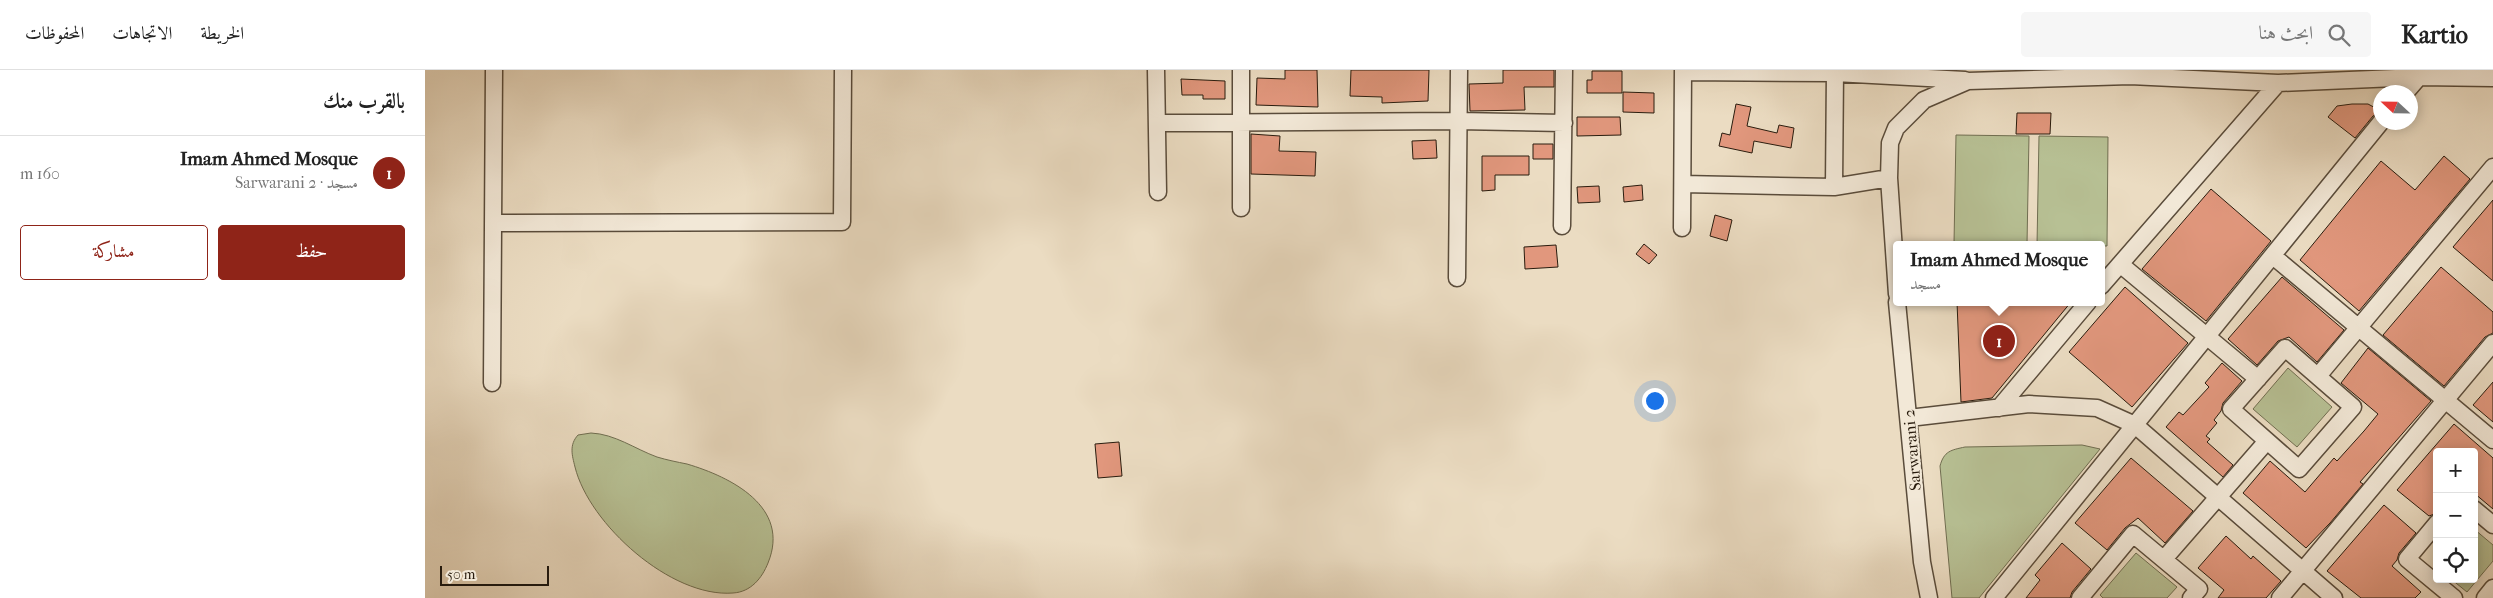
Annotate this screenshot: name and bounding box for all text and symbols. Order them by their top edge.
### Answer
search box [2021,12,2371,57]
icon: search [2325,21,2353,49]
text: Kartio [2401,21,2468,49]
text: ابحث هنا [2258,22,2313,44]
text: المحفوظات [25,23,84,44]
text: الاتجاهات [112,23,172,44]
text: الخريطة [200,23,244,44]
north arrow [2373,85,2418,130]
text: بالقرب منك [323,89,405,113]
text: Imam Ahmed Mosque [180,148,358,170]
text: 160 m [20,164,60,183]
text: 1 [386,164,392,183]
text: مسجد · Sarwarani 2 [235,173,358,192]
button: مشاركة [20,225,208,280]
button: حفظ [218,225,405,280]
popup [1893,241,2105,306]
text: Imam Ahmed Mosque [1910,249,2088,271]
text: مسجد [1910,274,1941,293]
pin: 1 [1983,322,2015,360]
your location [1642,388,1668,414]
street label: Sarwarani 2 [1899,409,1925,491]
map controls [2433,448,2478,583]
button: + [2433,448,2478,493]
button: − [2433,493,2478,538]
button: locate [2433,538,2478,583]
scale bar [440,563,549,586]
text: 50 m [447,566,475,583]

